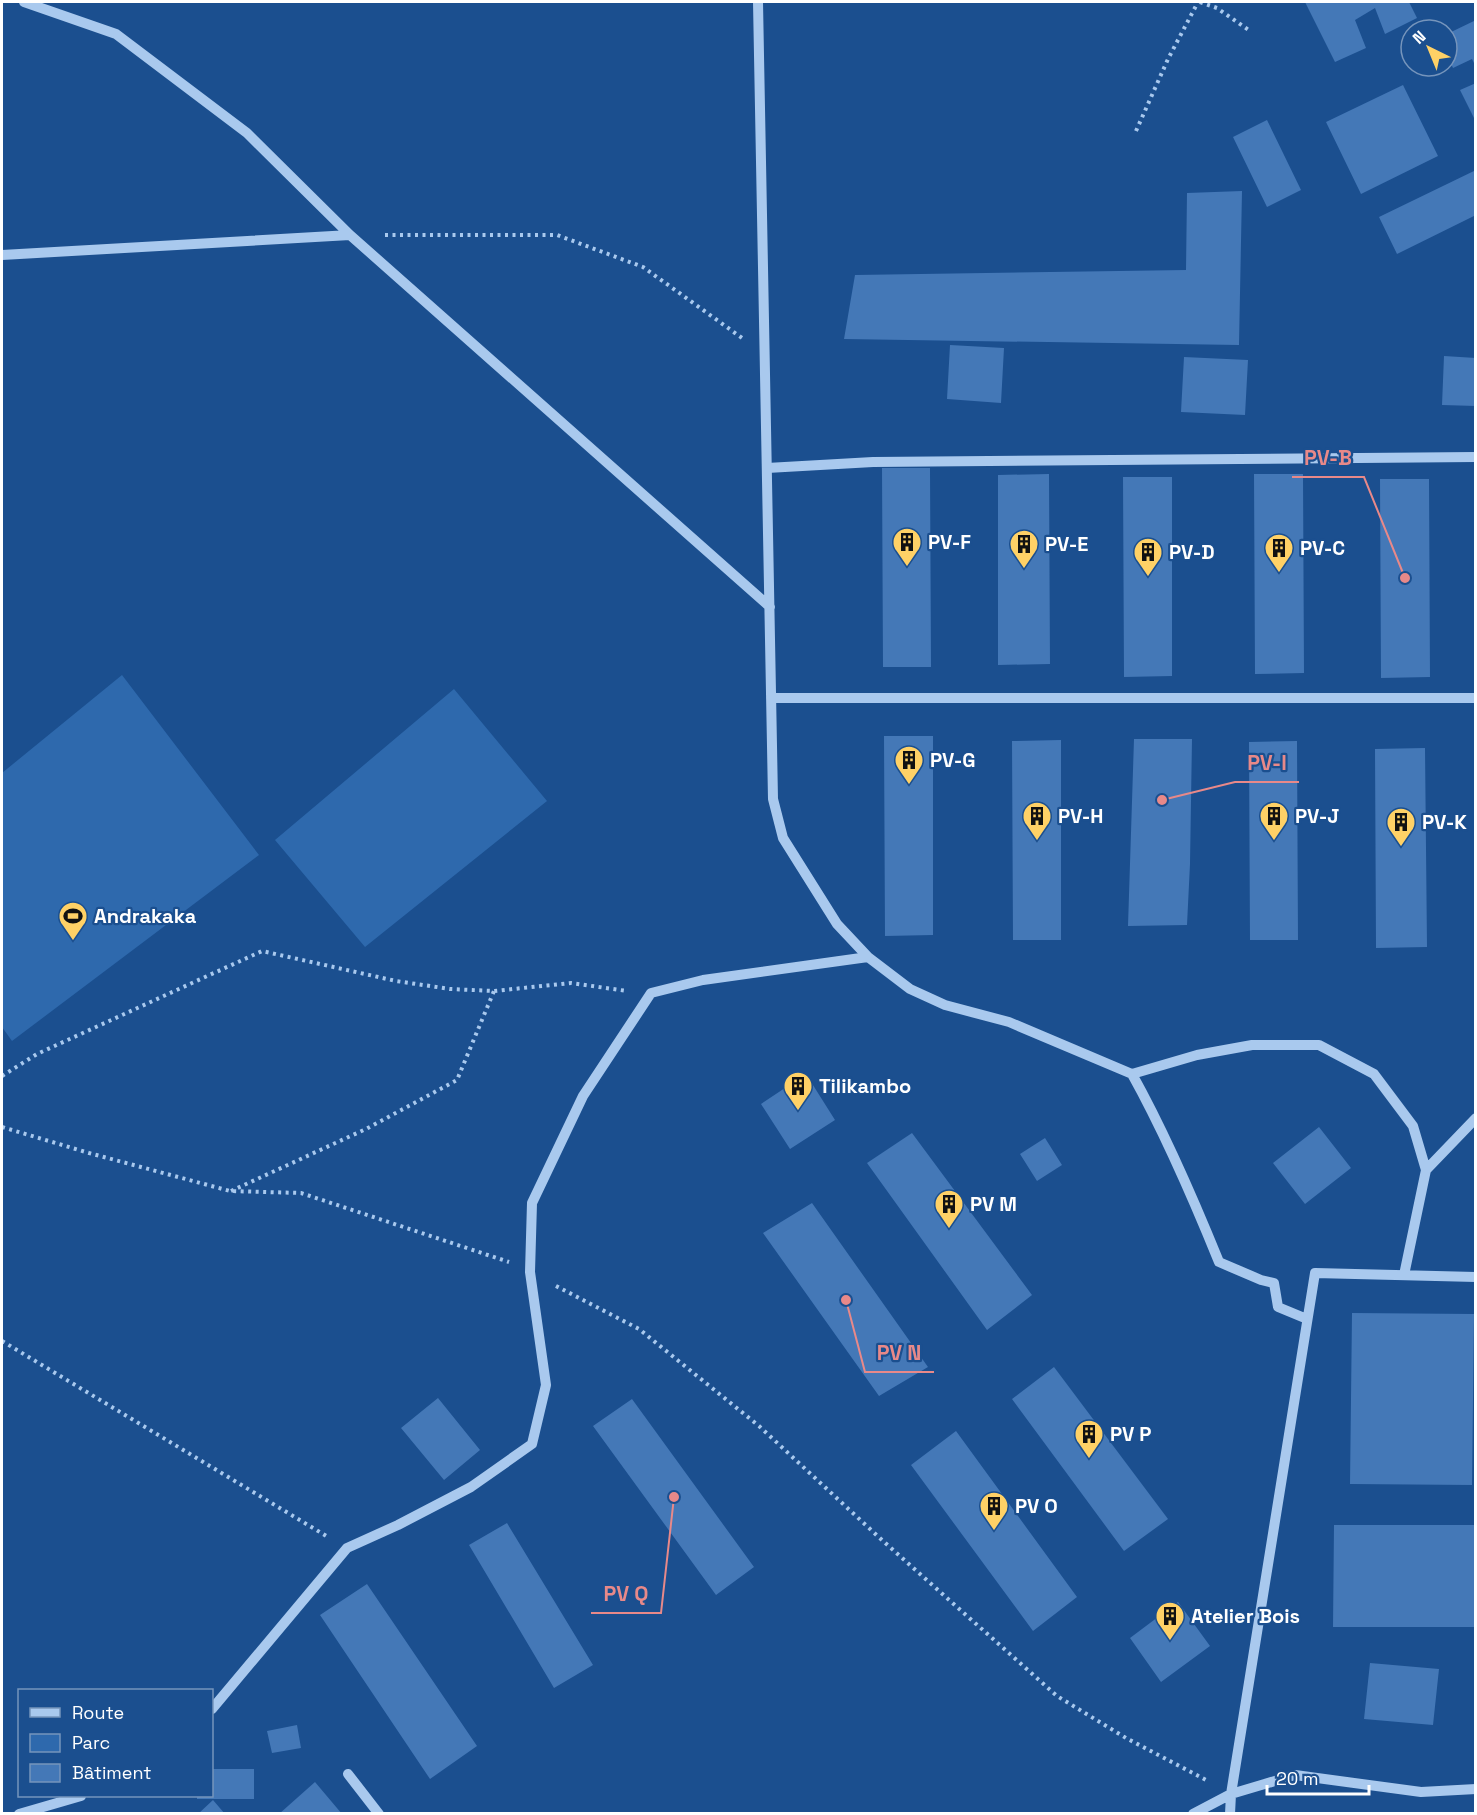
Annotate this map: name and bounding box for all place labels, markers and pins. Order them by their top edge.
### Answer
callout: PV-B [1292,438,1364,477]
building icon: PV-F [891,526,923,568]
building icon: PV-E [1008,528,1040,570]
place label: PV-F [928,529,971,555]
place label: PV-E [1045,531,1088,557]
building icon: PV-C [1263,532,1295,574]
place label: PV-C [1300,535,1345,561]
building icon: PV-D [1132,536,1164,578]
place label: PV-D [1169,539,1215,565]
callout: PV-I [1235,743,1299,782]
building icon: PV-G [893,744,925,786]
place label: PV-G [930,747,976,773]
building icon: PV-H [1021,800,1053,842]
building icon: PV-J [1258,800,1290,842]
place label: PV-H [1058,803,1103,829]
place label: PV-J [1295,803,1339,829]
building icon: PV-K [1385,806,1417,848]
place label: PV-K [1422,809,1467,835]
sports icon: Andrakaka [57,900,89,942]
place label: Andrakaka [94,903,197,929]
building icon: Tilikambo [782,1070,814,1112]
place label: Tilikambo [819,1073,911,1099]
building icon: PV M [933,1188,965,1230]
place label: PV M [970,1191,1017,1217]
callout: PV N [865,1333,934,1372]
building icon: PV P [1073,1418,1105,1460]
place label: PV P [1110,1421,1151,1447]
building icon: PV O [978,1490,1010,1532]
place label: PV O [1015,1493,1058,1519]
callout: PV Q [591,1574,661,1613]
building icon: Atelier Bois [1154,1600,1186,1642]
place label: Atelier Bois [1191,1603,1300,1629]

